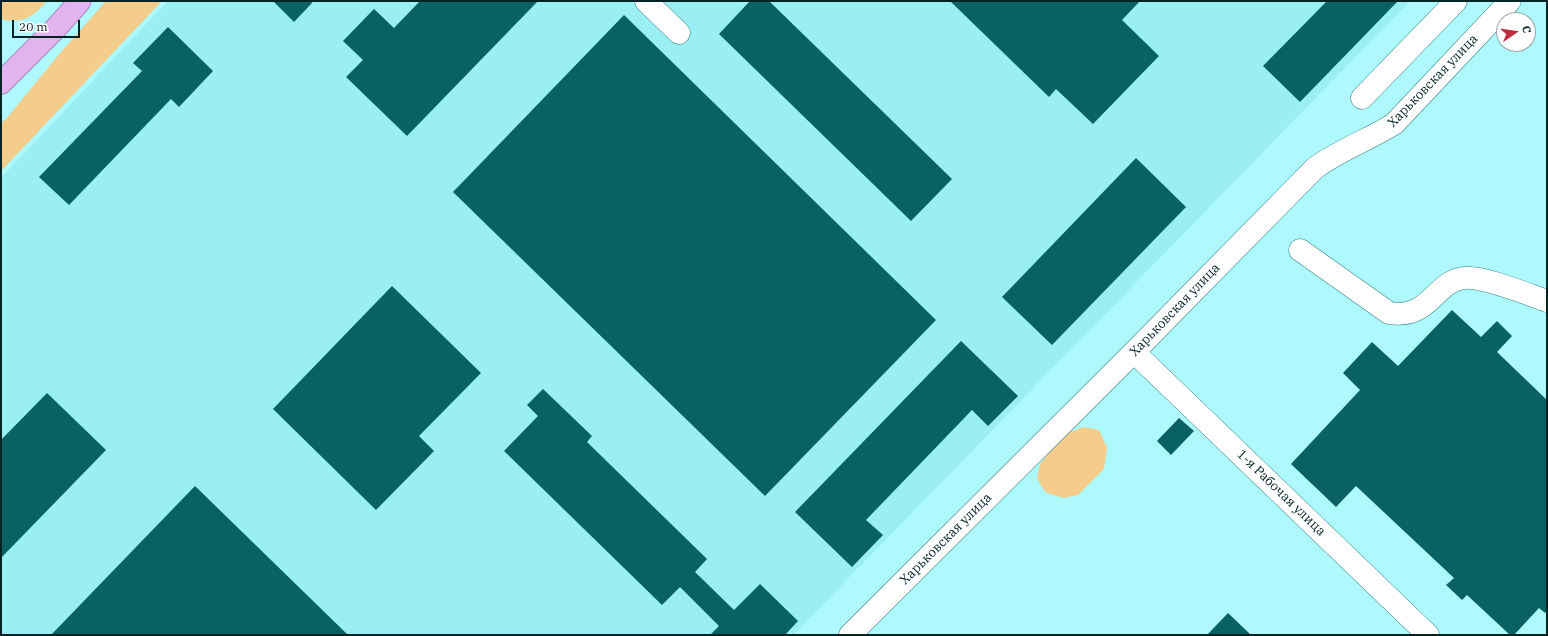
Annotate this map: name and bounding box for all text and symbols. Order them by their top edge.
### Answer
scale bar [14,12,82,38]
north arrow [1496,12,1536,52]
text: 20 m [19,19,48,34]
text: С [1519,24,1534,35]
street label: Харьковская улица [1385,31,1481,131]
street label: Харьковская улица [1127,260,1223,360]
street label: 1-я Рабочая улица [1233,447,1329,539]
street label: Харьковская улица [897,490,995,588]

